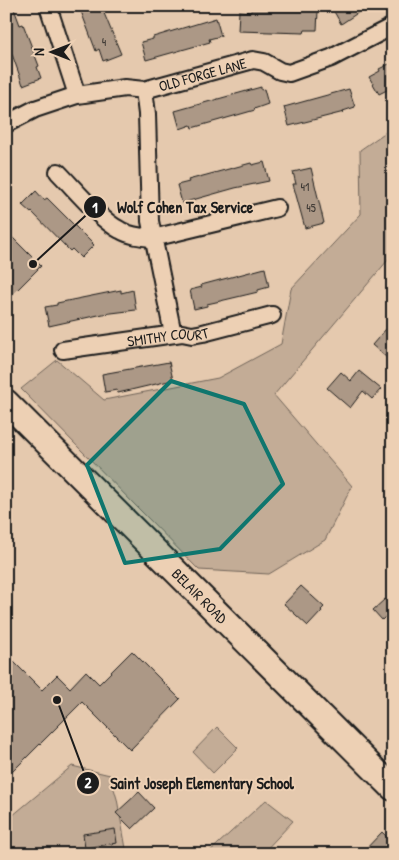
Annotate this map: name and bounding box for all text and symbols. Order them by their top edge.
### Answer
north arrow [28,28,78,78]
house number: 4 [102,33,107,50]
text: N [29,48,48,56]
street label: OLD FORGE LANE [156,52,249,96]
house number: 41 [301,178,309,195]
callout: Wolf Cohen Tax Service [82,192,263,223]
text: Wolf Cohen Tax Service [117,196,254,218]
text: 1 [92,197,98,218]
house number: 45 [306,199,316,216]
street label: SMITHY COURT [126,321,212,351]
street label: BELAIR ROAD [168,563,233,628]
callout: Saint Joseph Elementary School [75,767,304,798]
text: 2 [84,772,92,793]
text: Saint Joseph Elementary School [110,772,295,795]

